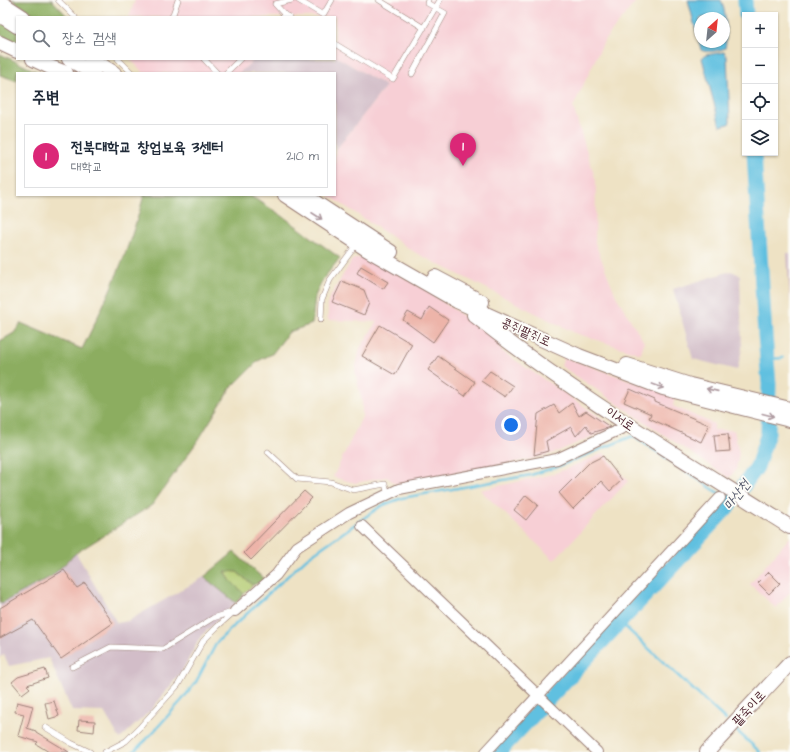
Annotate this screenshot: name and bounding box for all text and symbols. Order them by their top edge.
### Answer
north arrow [694,12,730,48]
map controls [742,12,778,156]
button: + [742,12,778,48]
search box [16,16,336,60]
icon: search [30,27,52,49]
text: 장소 검색 [62,28,116,49]
button: − [742,48,778,84]
button: locate [742,84,778,120]
text: 주변 [32,86,59,110]
button: layers [742,120,778,156]
pin: 1 [450,133,476,166]
text: 전북대학교 창업보육 3센터 [71,137,223,158]
text: 1 [45,147,47,165]
text: 210 m [286,147,319,165]
text: 대학교 [71,158,102,176]
one-way arrow [312,212,323,221]
street label: 콩쥐팥쥐로 [498,313,554,351]
one-way arrow [652,383,664,391]
one-way arrow [706,385,719,393]
street label: 이서로 [602,403,638,435]
one-way arrow [761,412,774,419]
your location [501,415,521,435]
water label: 마산천 [719,474,756,515]
street label: 팥죽이로 [728,687,770,729]

